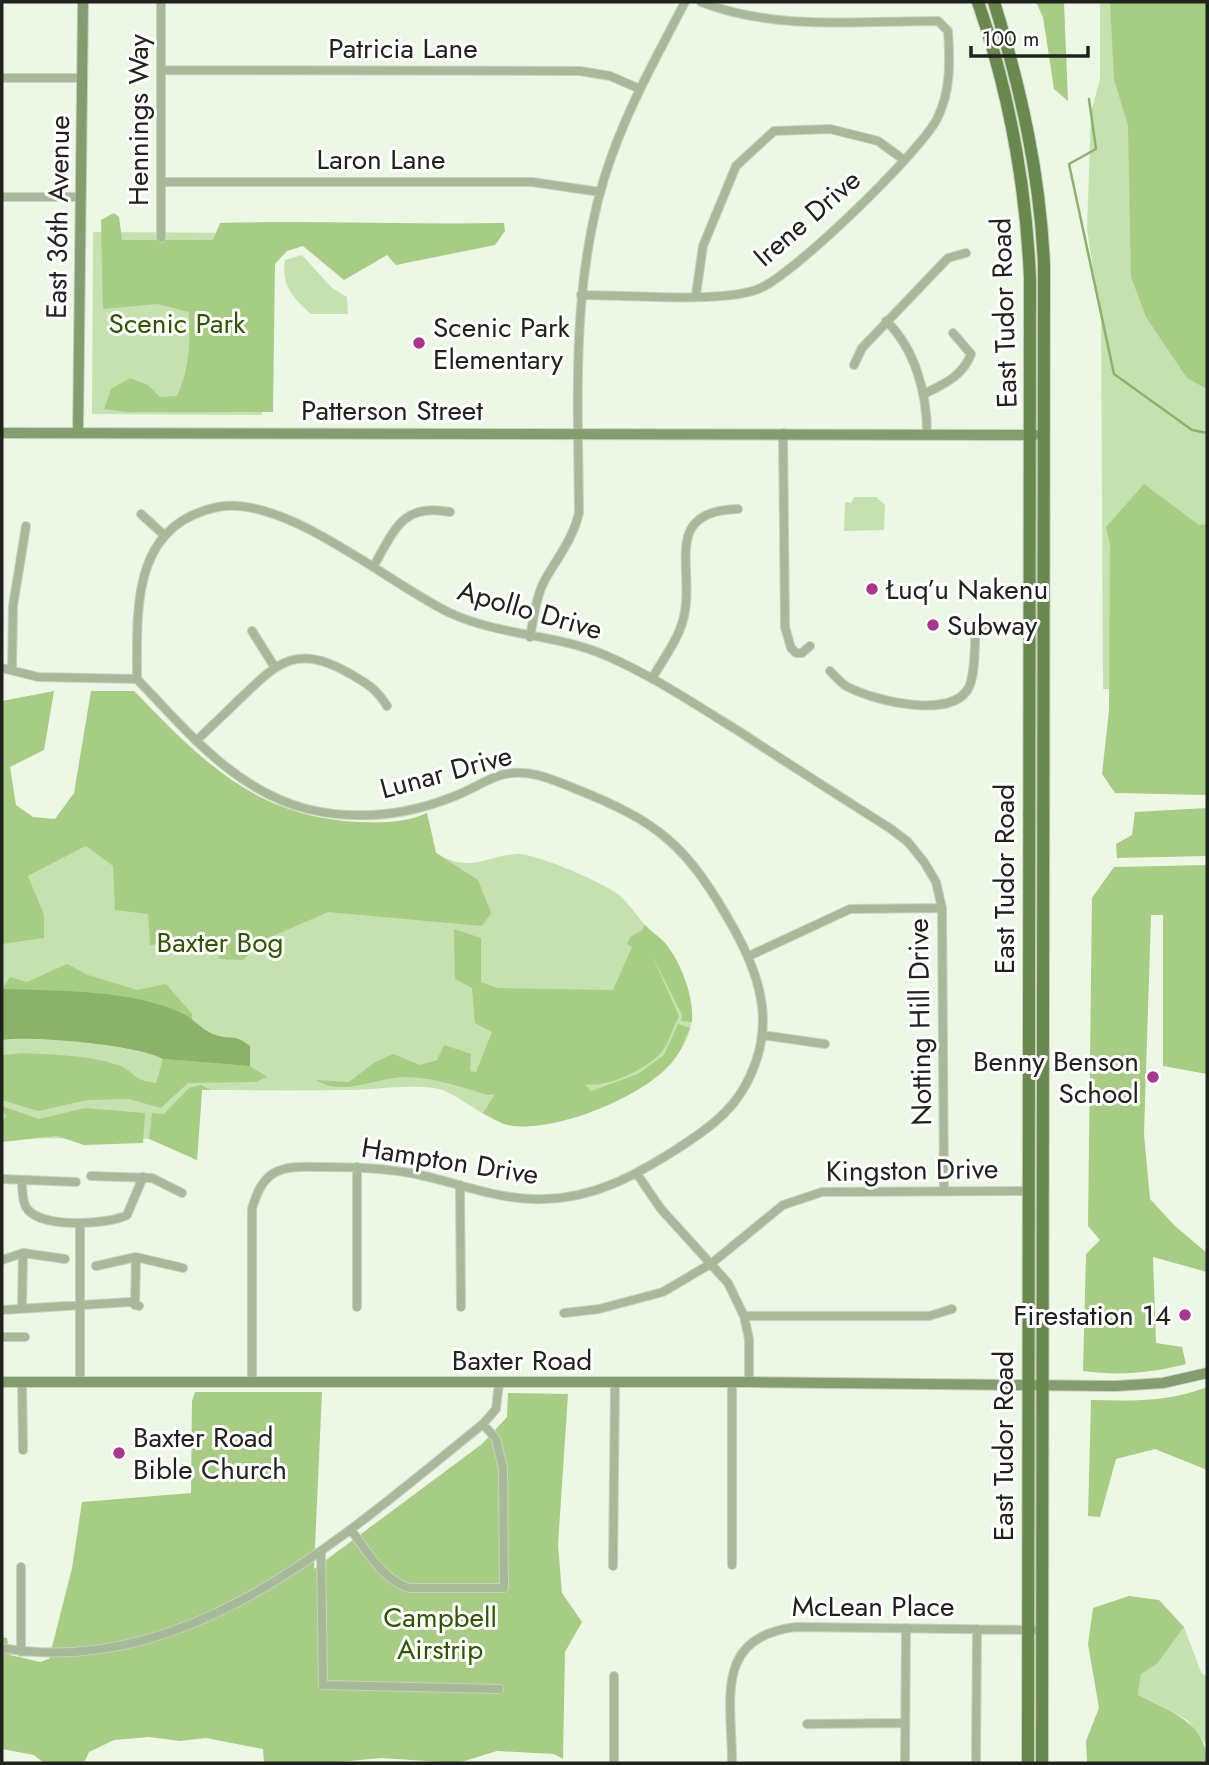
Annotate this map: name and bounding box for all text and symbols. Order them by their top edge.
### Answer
scale bar [971,14,1088,58]
text: 100 m [982,24,1039,54]
street label: Patricia Lane [328,28,478,69]
street label: Hennings Way [118,33,159,206]
street label: East 36th Avenue [36,115,80,319]
street label: Laron Lane [317,139,445,180]
street label: Irene Drive [744,160,870,276]
street label: East Tudor Road [980,217,1028,409]
park label: Scenic Park [109,303,246,344]
place label: Scenic Park Elementary [433,307,570,380]
marker: Scenic Park Elementary [411,335,427,351]
street label: Patterson Street [301,390,483,431]
place label: Łuq’u Nakenu [885,569,1048,610]
street label: Apollo Drive [453,570,607,650]
marker: Łuq’u Nakenu [864,581,880,597]
place label: Subway [947,605,1038,646]
marker: Subway [925,617,941,633]
street label: Lunar Drive [375,735,517,809]
street label: East Tudor Road [984,784,1025,974]
street label: Notting Hill Drive [898,918,942,1126]
park label: Baxter Bog [157,922,283,963]
place label: Benny Benson School [973,1041,1139,1114]
marker: Benny Benson School [1145,1069,1161,1085]
street label: Hampton Drive [359,1127,541,1195]
street label: Kingston Drive [825,1148,999,1192]
place label: Firestation 14 [1013,1295,1171,1336]
marker: Firestation 14 [1177,1307,1193,1323]
street label: Baxter Road [452,1340,592,1381]
street label: East Tudor Road [983,1351,1024,1541]
place label: Baxter Road Bible Church [133,1417,287,1490]
marker: Baxter Road Bible Church [111,1445,127,1461]
street label: McLean Place [792,1586,954,1627]
park label: Campbell Airstrip [383,1597,497,1670]

